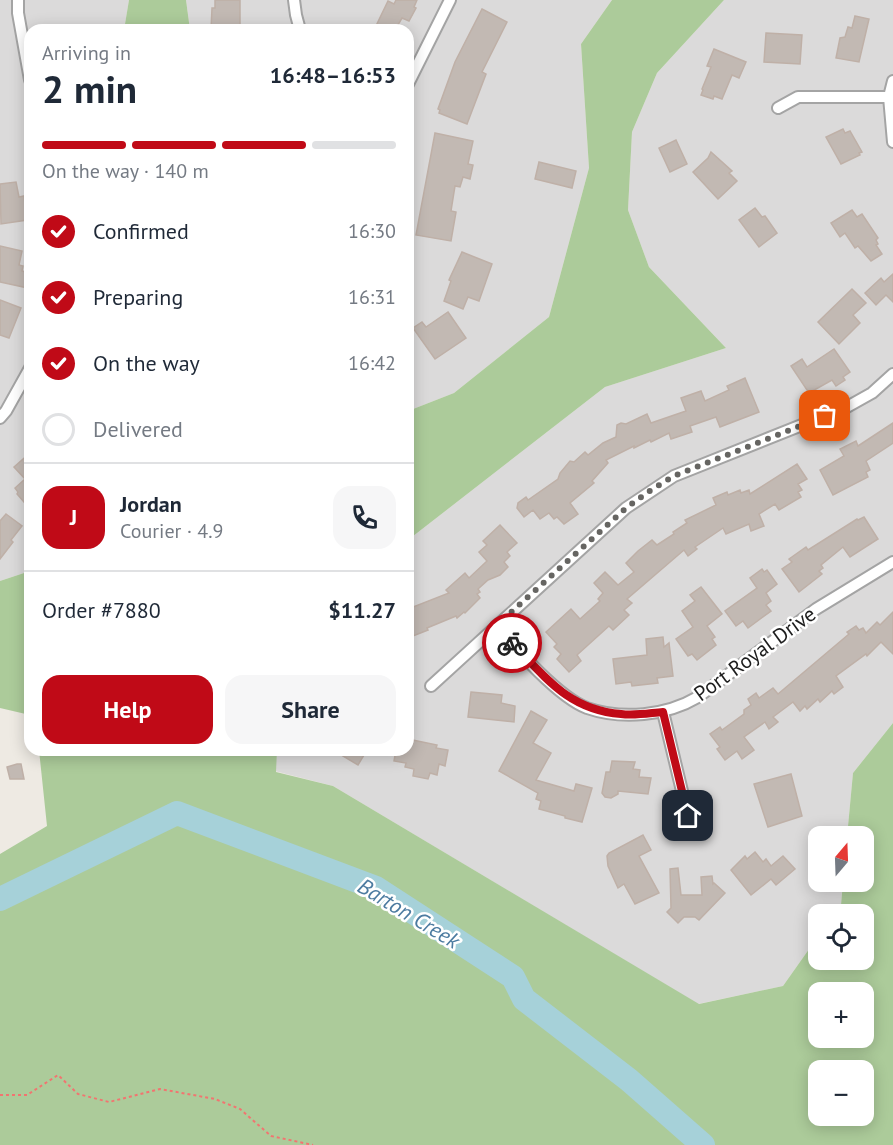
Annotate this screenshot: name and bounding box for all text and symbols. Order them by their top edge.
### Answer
text: Arriving in [42,40,131,66]
text: 16:48–16:53 [270,61,396,89]
text: 2 min [42,63,137,114]
text: On the way · 140 m [42,158,209,184]
icon: check [42,215,75,248]
text: Confirmed [93,217,189,245]
text: 16:30 [348,218,396,244]
icon: check [42,281,75,314]
text: Preparing [93,283,183,311]
text: 16:31 [348,284,396,310]
icon: check [42,347,75,380]
text: On the way [93,349,200,377]
text: 16:42 [348,350,396,376]
pin [799,390,850,441]
icon: bag [808,399,841,432]
text: Delivered [93,415,183,443]
button: phone [333,486,396,549]
text: Jordan [120,490,182,518]
text: J [70,503,77,531]
text: Courier · 4.9 [120,518,223,544]
text: Order #7880 [42,596,161,624]
text: $11.27 [328,596,396,624]
street label: Port Royal Drive [688,600,821,707]
courier [482,613,542,673]
icon: bike [496,627,529,660]
button: Help [42,675,213,744]
button: Share [225,675,396,744]
pin [662,790,713,841]
icon: home [671,799,704,832]
north arrow [808,826,874,892]
map controls [808,826,874,1126]
water label: Barton Creek [353,872,466,955]
button: locate [808,904,874,970]
button: + [808,982,874,1048]
button: − [808,1060,874,1126]

